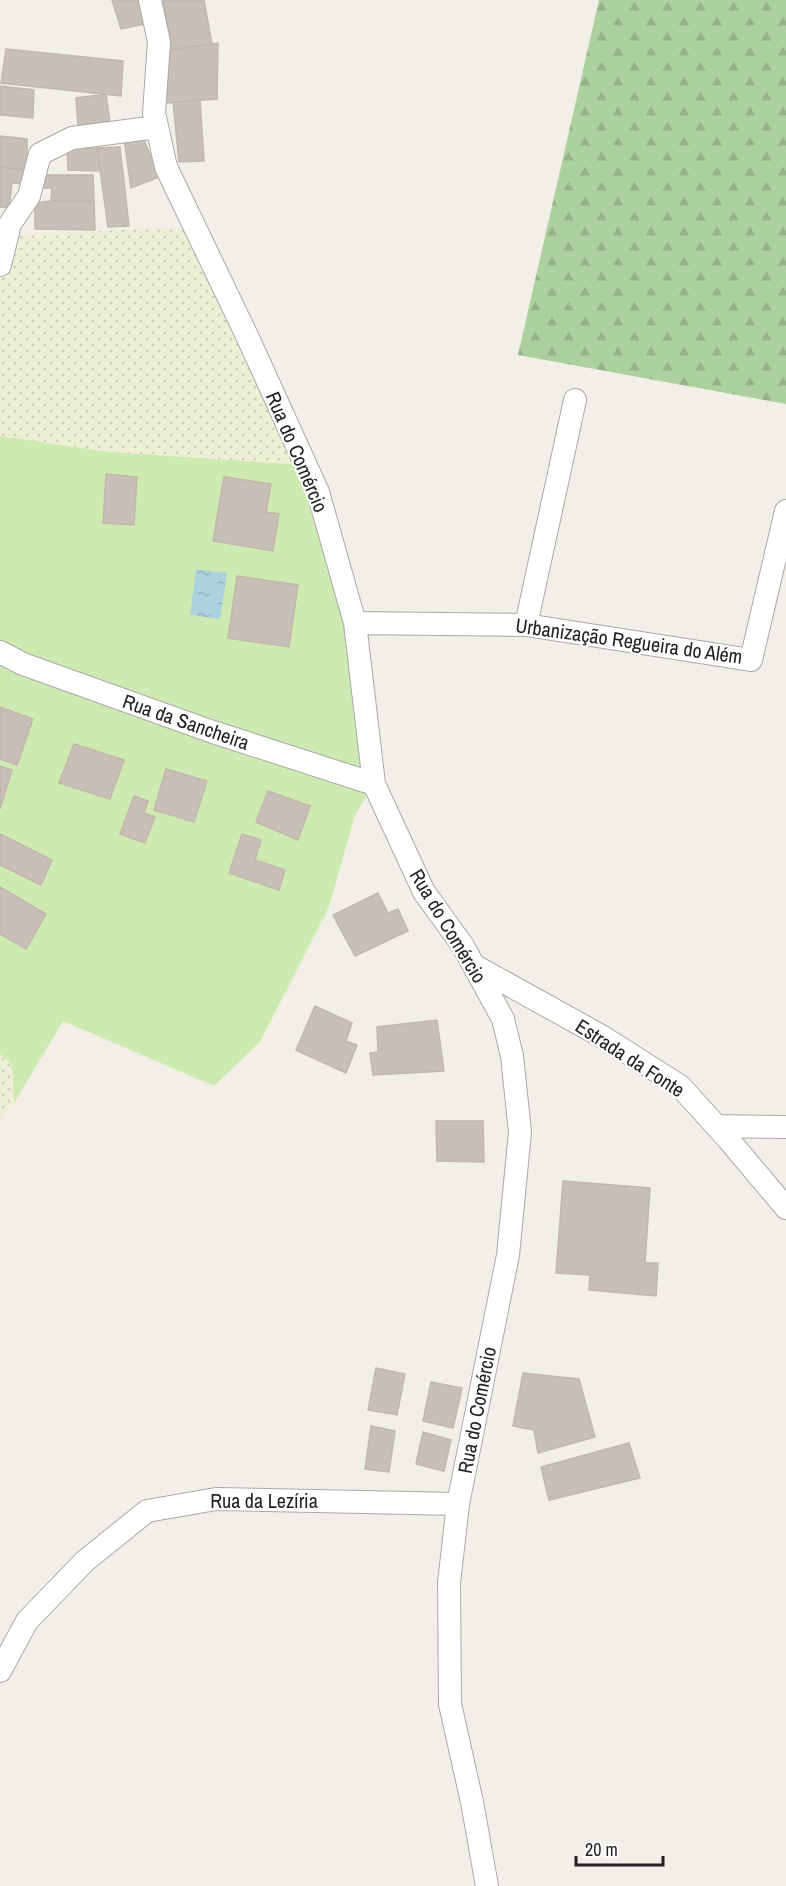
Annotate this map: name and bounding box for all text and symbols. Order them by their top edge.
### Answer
street label: Rua do Comércio [260,387,335,516]
street label: Urbanização Regueira do Além [514,611,744,670]
street label: Rua da Sancheira [119,687,253,756]
street label: Rua do Comércio [404,864,493,988]
street label: Estrada da Fonte [570,1012,690,1103]
street label: Rua do Comércio [451,1344,502,1476]
street label: Rua da Lezíria [210,1487,318,1514]
scale bar [576,1829,663,1867]
text: 20 m [585,1837,618,1862]

